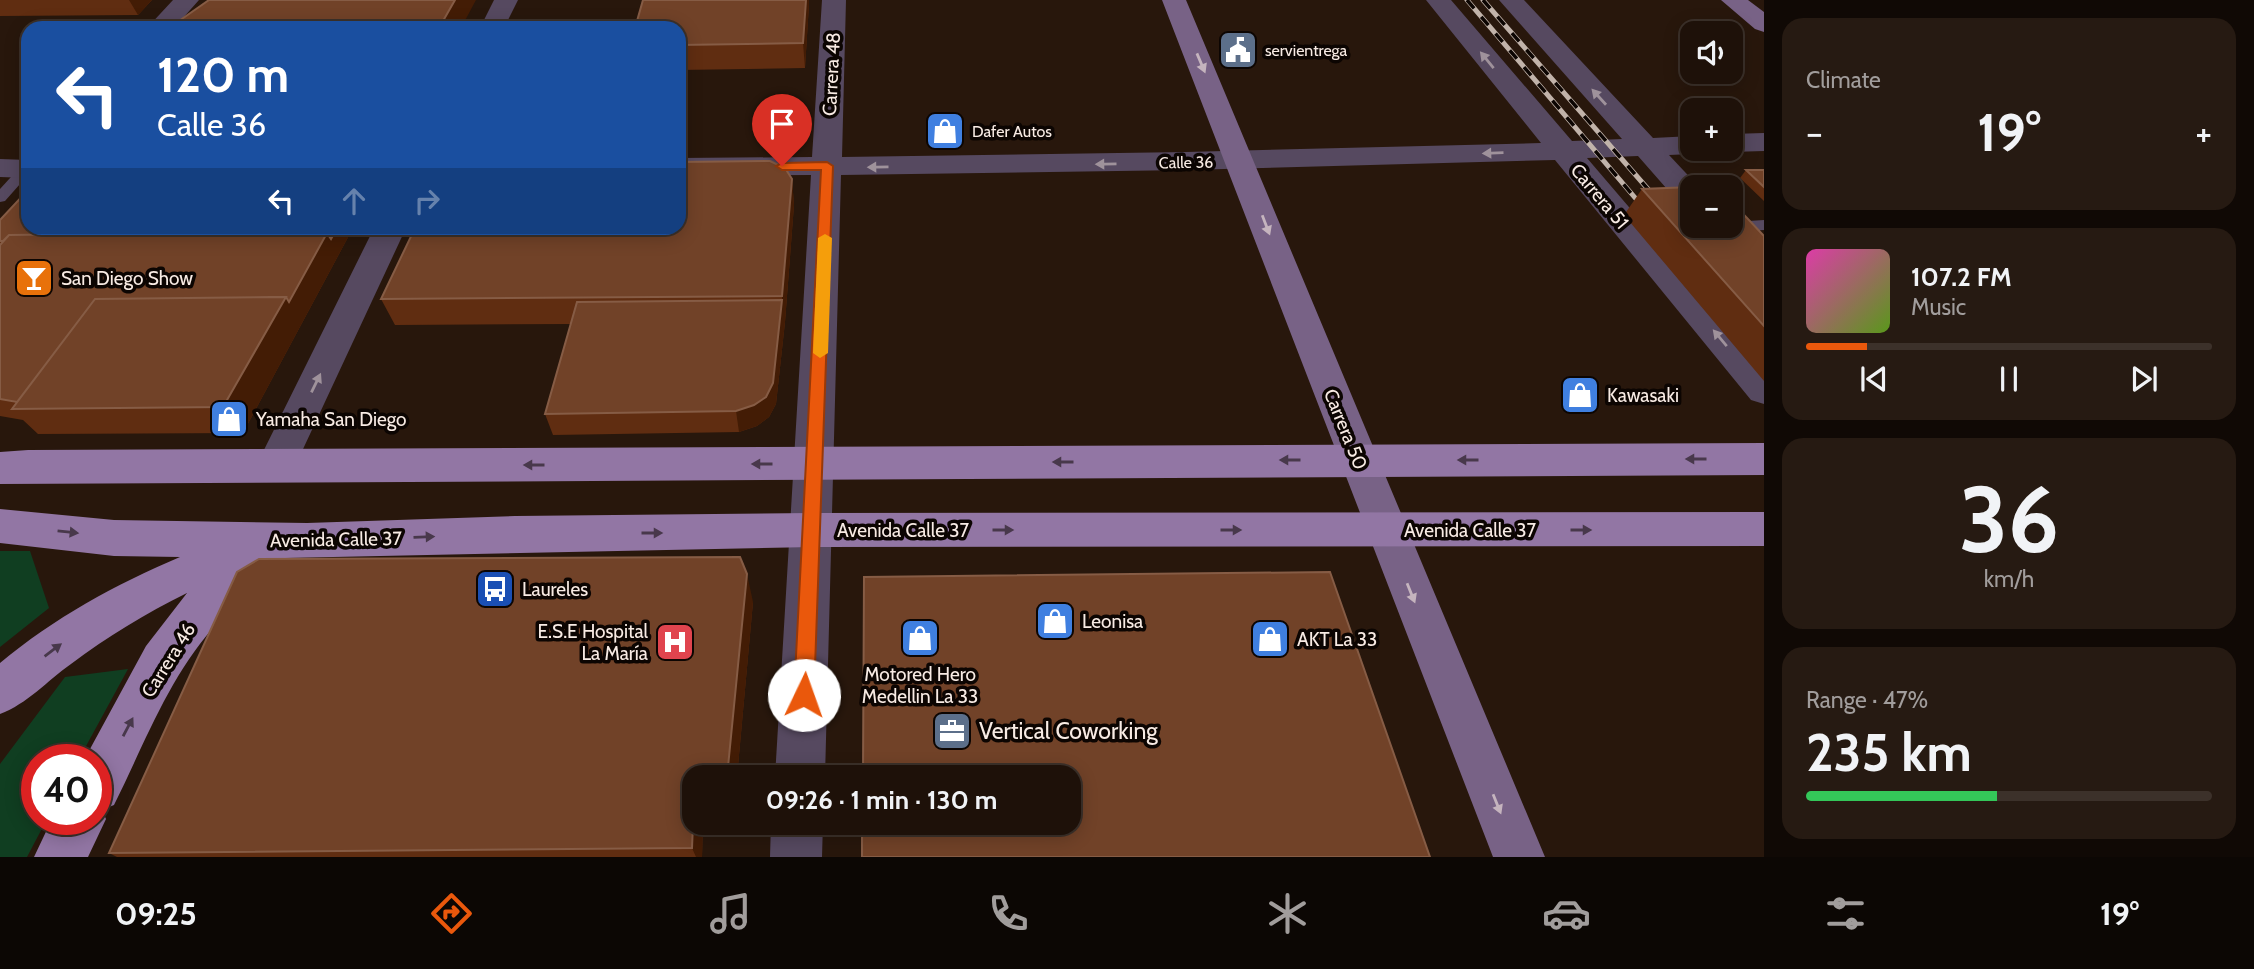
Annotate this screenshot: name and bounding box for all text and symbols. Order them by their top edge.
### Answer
map controls [1680,21,1743,238]
button: sound [1680,21,1743,84]
public building icon: servientrega [1217,29,1259,71]
street label: Carrera 48 [818,31,845,117]
place label: servientrega [1265,41,1348,60]
text: 120 m [157,45,289,104]
icon: left [42,49,133,140]
one-way arrow [1480,51,1495,69]
one-way arrow [1195,53,1206,74]
text: Climate [1806,66,1881,94]
one-way arrow [1591,88,1607,106]
pin [752,94,812,166]
button: + [1680,98,1743,161]
text: 19° [1977,101,2041,164]
text: Calle 36 [157,105,266,144]
icon: arrive [763,105,801,143]
text: − [1806,109,1823,156]
text: + [2195,109,2212,156]
shop icon: Dafer Autos [924,110,966,152]
place label: Dafer Autos [972,122,1052,141]
one-way arrow [1482,147,1504,158]
street label: Calle 36 [1159,153,1213,172]
one-way arrow [1095,158,1117,169]
street label: Carrera 51 [1566,159,1634,234]
one-way arrow [867,161,889,173]
button: − [1680,175,1743,238]
icon: left [262,182,300,220]
icon: ahead [335,182,373,220]
icon: right [408,182,446,220]
one-way arrow [1261,214,1272,235]
bar icon: San Diego Show [13,257,55,299]
text: 107.2 FM [1911,261,2012,293]
place label: San Diego Show [61,267,193,290]
text: Music [1911,293,1966,321]
one-way arrow [1713,330,1728,347]
icon: previous [1855,360,1893,398]
icon: pause [1990,360,2028,398]
icon: next [2125,360,2163,398]
one-way arrow [310,373,322,393]
shop icon: Kawasaki [1559,374,1601,416]
place label: Kawasaki [1607,384,1679,407]
street label: Carrera 50 [1319,385,1372,473]
shop icon: Yamaha San Diego [208,398,250,440]
place label: Yamaha San Diego [255,408,407,431]
one-way arrow [1457,454,1479,466]
one-way arrow [1685,454,1707,465]
one-way arrow [1279,455,1301,466]
one-way arrow [1052,456,1074,468]
one-way arrow [751,458,773,470]
one-way arrow [523,459,545,471]
text: 36 [1959,464,2059,575]
street label: Avenida Calle 37 [837,519,969,542]
street label: Avenida Calle 37 [1404,519,1536,542]
one-way arrow [993,524,1015,536]
one-way arrow [1220,524,1242,536]
one-way arrow [1570,524,1592,536]
one-way arrow [57,527,79,538]
street label: Avenida Calle 37 [270,527,403,552]
one-way arrow [641,527,663,539]
one-way arrow [414,531,436,543]
text: km/h [1984,565,2034,593]
bus stop icon: Laureles [474,568,516,610]
place label: Laureles [522,578,588,601]
one-way arrow [1406,583,1417,604]
shop icon: Leonisa [1034,600,1076,642]
place label: Leonisa [1082,610,1143,633]
shop icon: Motored Hero Medellin La 33 [899,617,941,659]
shop icon: AKT La 33 [1249,618,1291,660]
street label: Carrera 46 [137,619,200,702]
place label: E.S.E Hospital La María [538,620,649,665]
hospital icon: E.S.E Hospital La María [654,621,696,663]
place label: AKT La 33 [1297,628,1377,651]
one-way arrow [44,643,62,657]
position arrow [767,658,841,732]
place label: Motored Hero Medellin La 33 [862,663,978,708]
text: Range · 47% [1806,686,1928,714]
office icon: Vertical Coworking [931,710,973,752]
one-way arrow [122,717,134,737]
place label: Vertical Coworking [979,717,1158,745]
text: 235 km [1806,721,1972,784]
speed limit sign: 40 [21,744,112,835]
text: 09:26 · 1 min · 130 m [766,784,997,816]
one-way arrow [1492,793,1503,814]
icon: directions [427,889,476,938]
icon: music [706,889,755,938]
icon: phone [984,889,1033,938]
icon: climate [1263,889,1312,938]
icon: car [1542,889,1591,938]
icon: filters [1821,889,1870,938]
text: 09:25 [115,894,197,933]
text: 19° [2100,894,2139,933]

